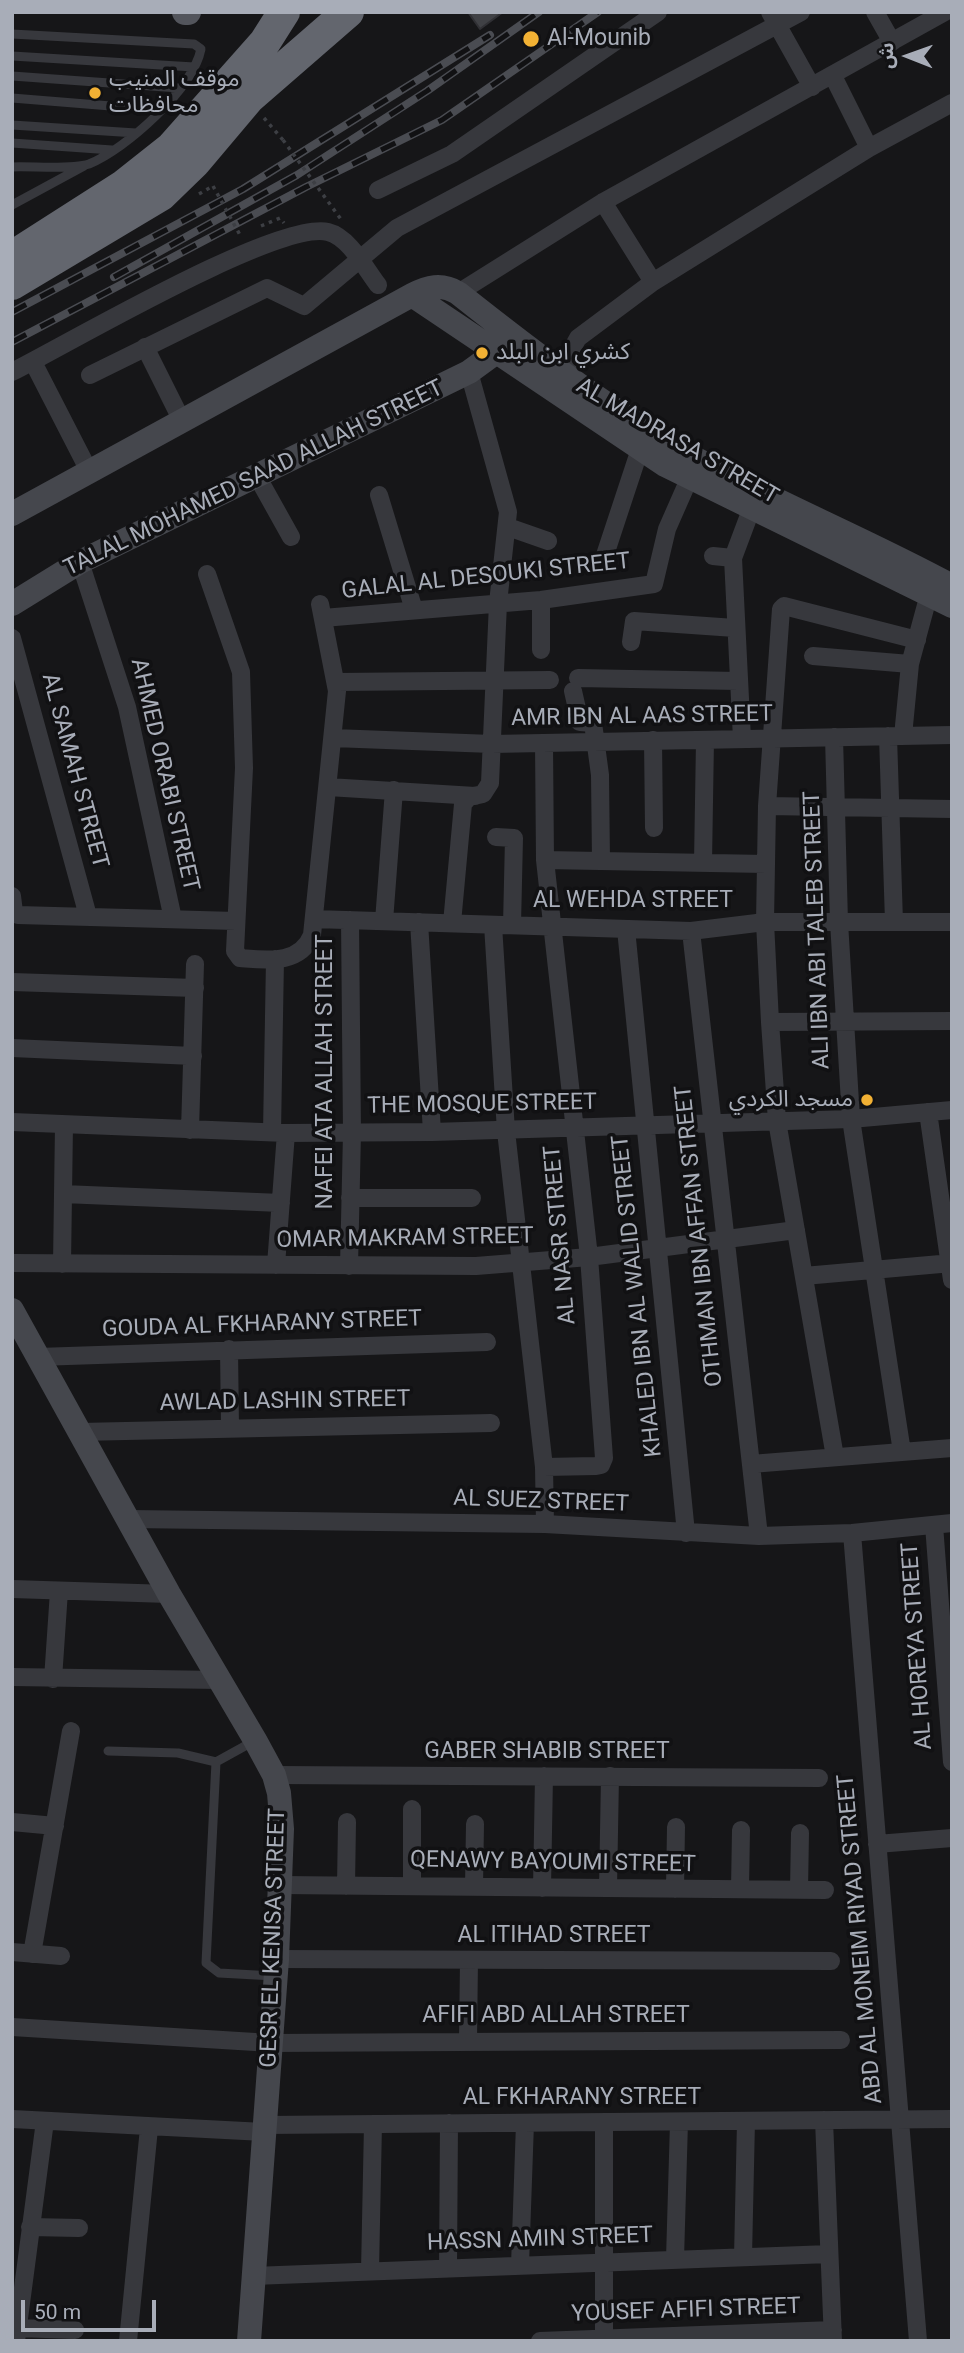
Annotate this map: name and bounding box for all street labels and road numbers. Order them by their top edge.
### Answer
street label: AL MADRASA STREET [571,373,783,511]
street label: TALAL MOHAMED SAAD ALLAH STREET [60,375,448,583]
street label: GALAL AL DESOUKI STREET [340,548,632,606]
street label: AHMED ORABI STREET [124,656,204,894]
street label: AL SAMAH STREET [35,670,113,872]
street label: AMR IBN AL AAS STREET [511,701,773,733]
street label: ALI IBN ABI TALEB STREET [799,790,837,1070]
street label: AL WEHDA STREET [533,887,733,915]
street label: NAFEI ATA ALLAH STREET [312,934,340,1210]
street label: OTHMAN IBN AFFAN STREET [670,1084,730,1388]
street label: THE MOSQUE STREET [367,1089,597,1121]
street label: KHALED IBN AL WALID STREET [607,1133,669,1459]
street label: AL NASR STREET [539,1144,583,1326]
street label: OMAR MAKRAM STREET [276,1223,534,1255]
street label: GOUDA AL FKHARANY STREET [101,1306,423,1344]
street label: AWLAD LASHIN STREET [159,1386,411,1418]
street label: AL SUEZ STREET [453,1485,629,1519]
street label: AL HOREYA STREET [897,1541,939,1751]
street label: GABER SHABIB STREET [424,1738,670,1766]
street label: ABD AL MONEIM RIYAD STREET [833,1773,889,2105]
street label: GESR EL KENISA STREET [256,1808,292,2068]
street label: QENAWY BAYOUMI STREET [410,1847,696,1879]
street label: AL ITIHAD STREET [457,1922,651,1950]
street label: AFIFI ABD ALLAH STREET [422,2002,690,2030]
street label: AL FKHARANY STREET [463,2084,701,2112]
street label: HASSN AMIN STREET [427,2222,653,2258]
street label: YOUSEF AFIFI STREET [571,2293,801,2329]

